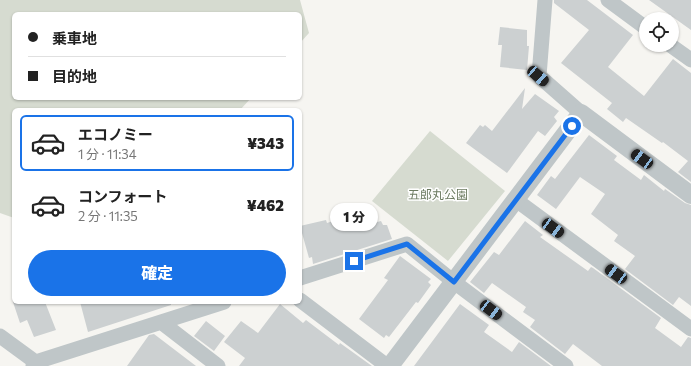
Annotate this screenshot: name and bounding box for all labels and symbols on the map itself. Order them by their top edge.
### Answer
car [525,64,551,88]
route start [563,117,581,135]
car [629,147,655,171]
park label: 五郎丸公園 [408,187,468,201]
callout: 1 分 [330,203,378,231]
car [540,216,566,240]
route end [345,252,363,270]
car [603,262,629,286]
car [478,298,504,322]

